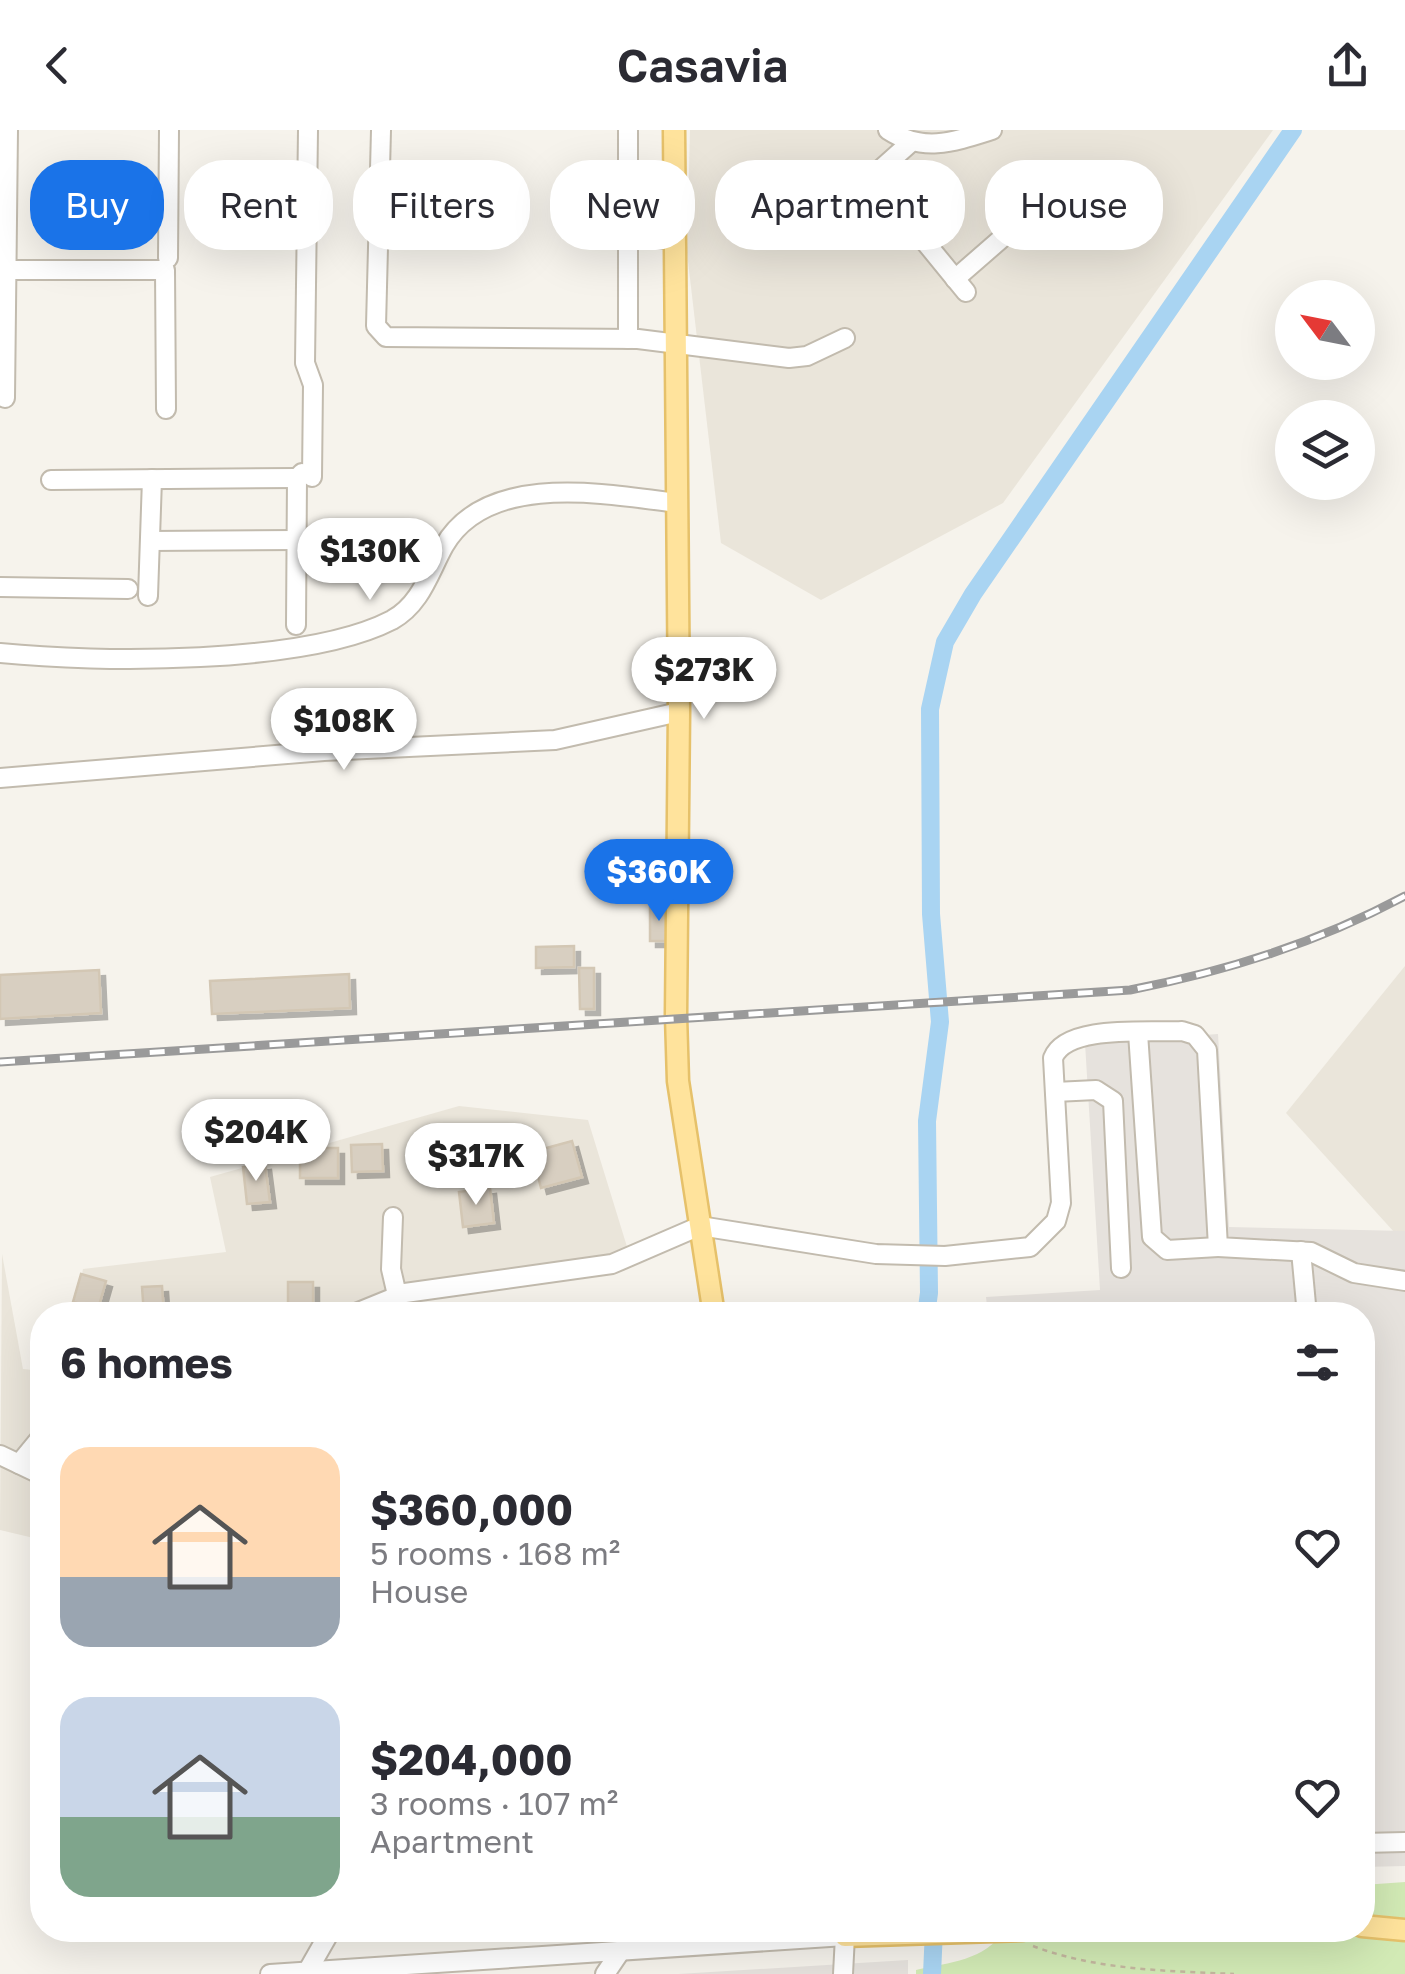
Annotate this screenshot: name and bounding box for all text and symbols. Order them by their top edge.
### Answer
icon: back [30,38,85,93]
text: Casavia [617,38,788,92]
icon: share [1320,38,1375,93]
chip: Buy [30,160,164,250]
chip: Rent [184,160,333,250]
chip: Filters [353,160,530,250]
chip: New [550,160,695,250]
chip: Apartment [715,160,965,250]
chip: House [985,160,1163,250]
north arrow [1275,280,1375,380]
map controls [1275,280,1375,500]
button: layers [1275,400,1375,500]
pin: $130K [300,518,440,603]
text: $130K [319,531,421,569]
pin: $273K [634,637,774,722]
text: $273K [653,650,755,688]
pin: $108K [274,688,414,773]
text: $108K [293,701,395,739]
pin: $360K [589,839,729,924]
text: $360K [606,852,712,890]
pin: $204K [186,1099,326,1184]
text: $204K [204,1112,308,1150]
pin: $317K [406,1123,546,1208]
text: $317K [427,1136,525,1174]
icon: filters [1290,1335,1345,1390]
text: 6 homes [60,1337,233,1387]
text: $360,000 [370,1484,573,1534]
icon: home [140,1487,260,1607]
icon: heart [1290,1520,1345,1575]
text: 5 rooms · 168 m² [370,1534,620,1572]
text: House [370,1572,468,1610]
text: $204,000 [370,1734,573,1784]
icon: home [140,1737,260,1857]
icon: heart [1290,1770,1345,1825]
text: 3 rooms · 107 m² [370,1784,618,1822]
text: Apartment [370,1822,534,1860]

